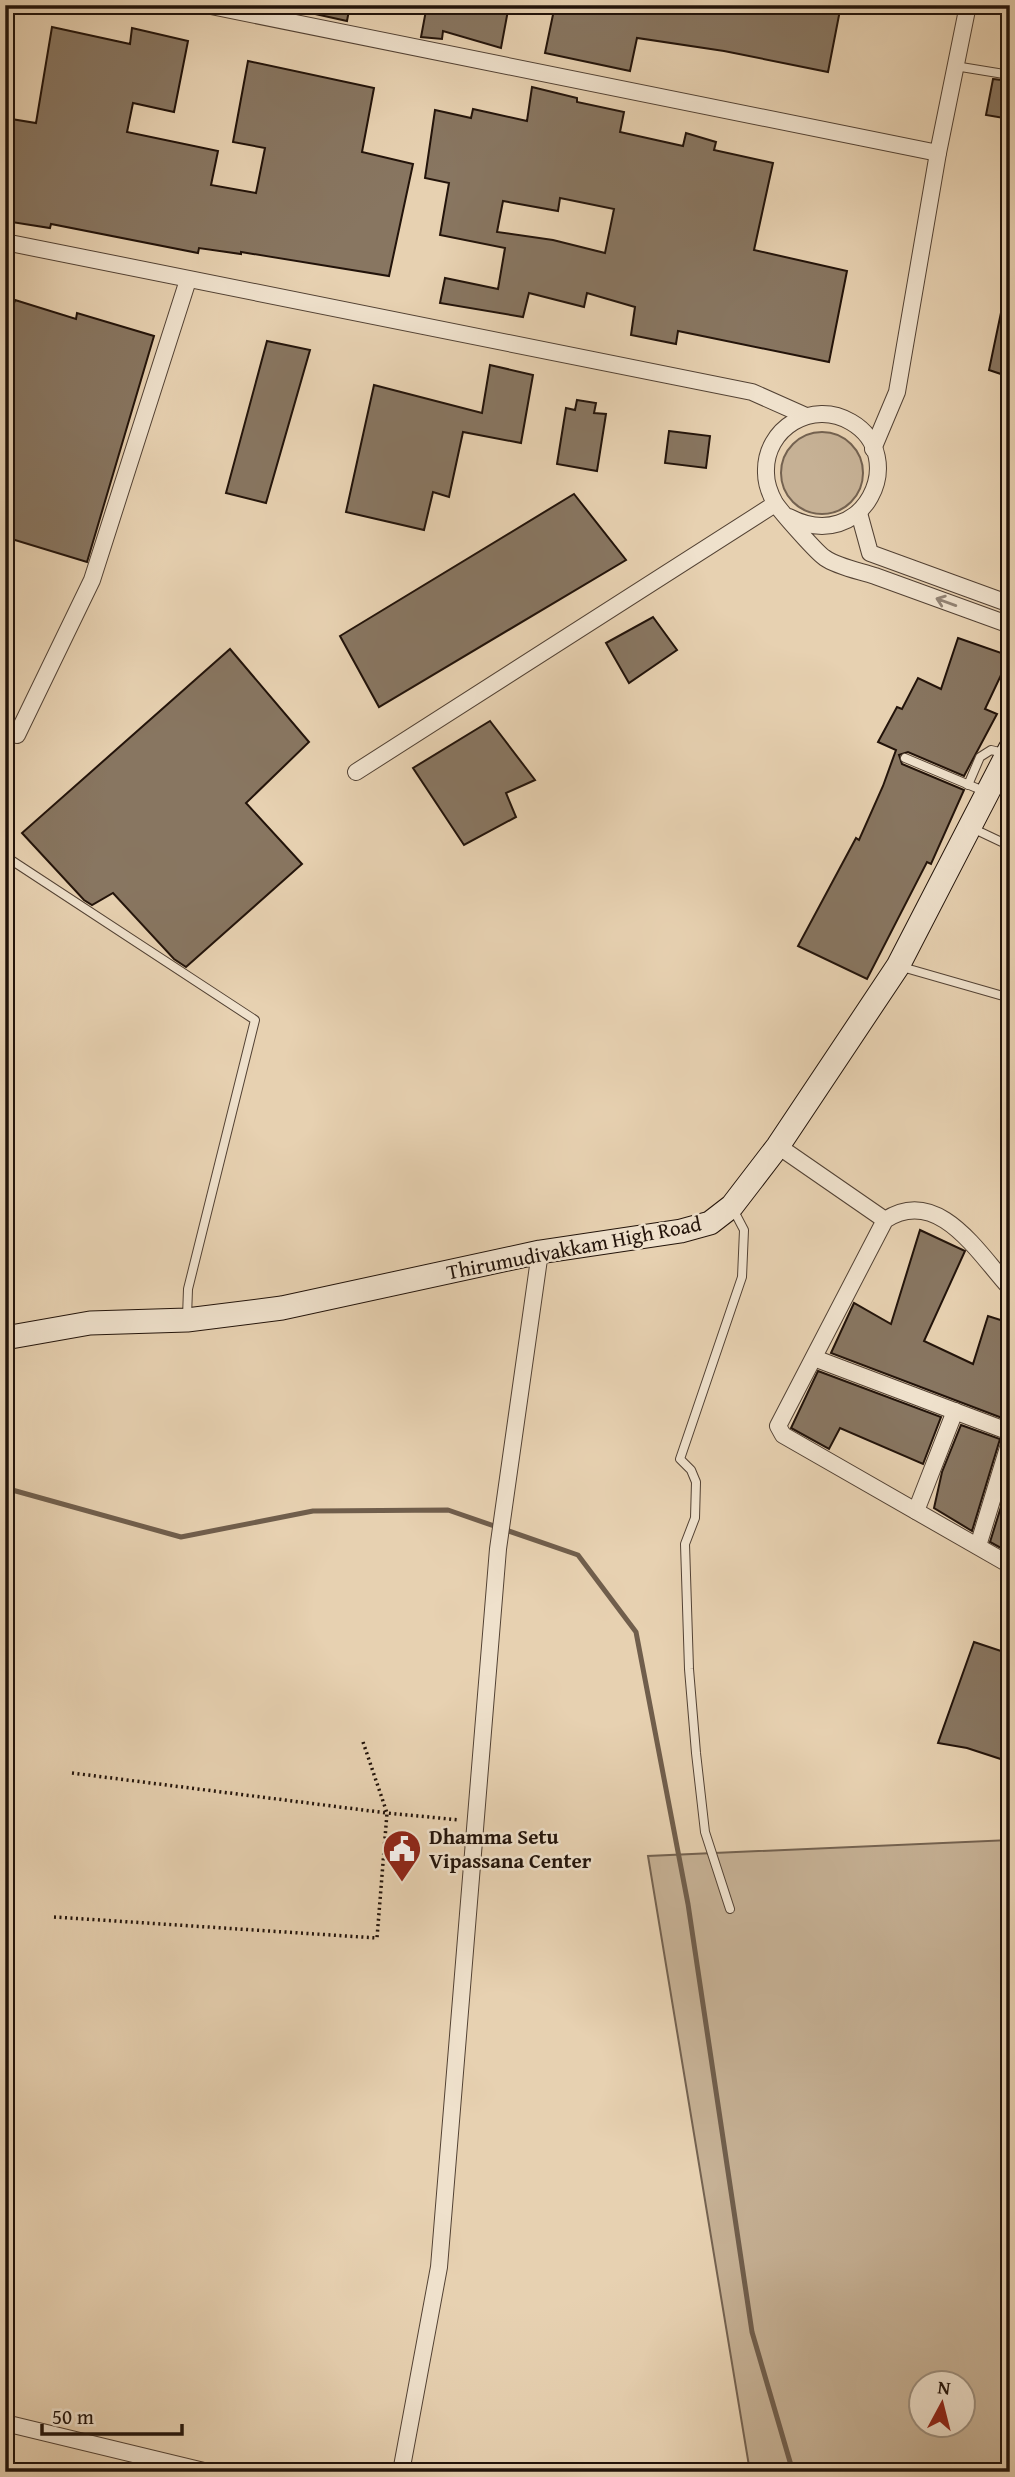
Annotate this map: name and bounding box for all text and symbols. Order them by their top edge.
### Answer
one-way arrow [935,595,957,607]
street label: Thirumudivakkam High Road [444,1207,705,1287]
place label: Dhamma Setu Vipassana Center [429,1821,592,1876]
public building icon: Dhamma Setu Vipassana Center [381,1828,423,1883]
north arrow [906,2368,976,2438]
text: N [936,2372,952,2402]
scale bar [42,2393,182,2437]
text: 50 m [52,2401,94,2432]

